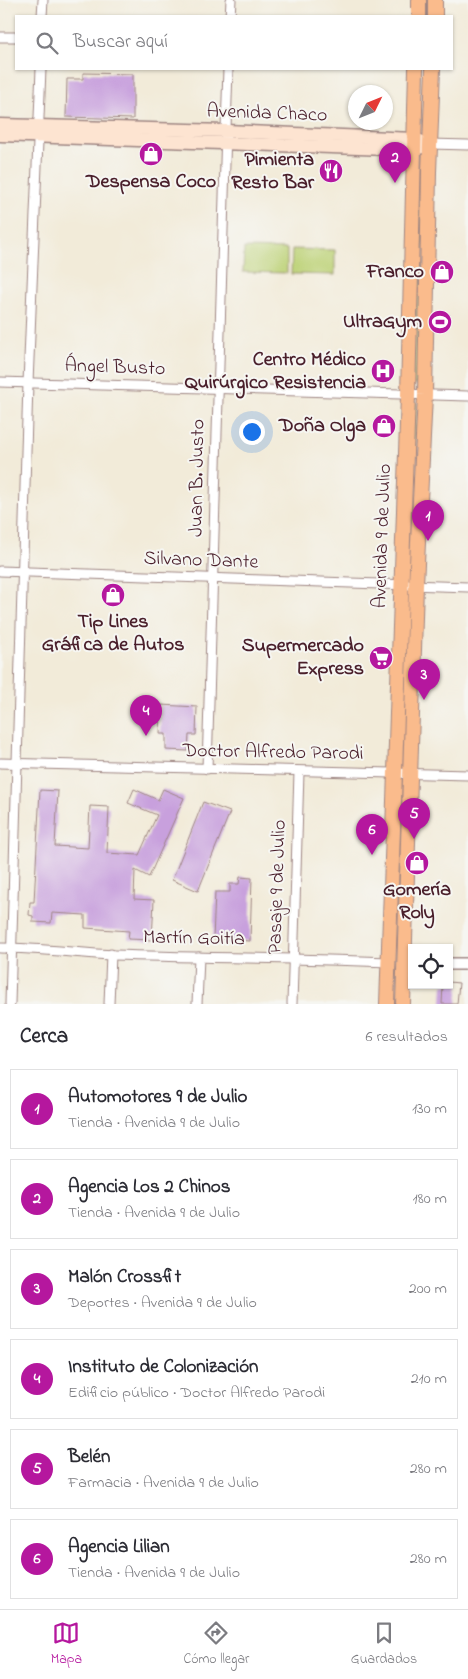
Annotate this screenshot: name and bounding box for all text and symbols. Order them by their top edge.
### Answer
search box [15,15,453,70]
icon: search [33,29,61,57]
text: Buscar aquí [73,29,168,56]
north arrow [348,85,393,130]
street label: Avenida Chaco [206,97,328,131]
shop icon: Despensa Coco [138,141,164,167]
pin: 2 [379,142,411,183]
place label: Pimienta Resto Bar [231,146,315,198]
restaurant icon: Pimienta Resto Bar [318,158,344,184]
place label: Despensa Coco [85,168,216,197]
place label: Franco [366,258,424,287]
shop icon: Franco [429,259,455,285]
place label: UltraGym [343,308,422,338]
sports icon: UltraGym [427,309,453,335]
place label: Centro Médico Quirúrgico Resistencia [185,346,366,399]
street label: Ángel Busto [64,352,166,385]
hospital icon: Centro Médico Quirúrgico Resistencia [370,358,396,384]
place label: Doña Olga [278,412,366,442]
shop icon: Doña Olga [371,413,397,439]
street label: Juan B. Justo [182,419,214,537]
your location [239,419,265,445]
street label: Avenida 9 de Julio [366,463,400,609]
pin: 1 [412,500,444,541]
street label: Silvano Dante [143,545,259,577]
shop icon: Tip Lines Gráfica de Autos [100,582,126,608]
place label: Tip Lines Gráfica de Autos [42,608,184,660]
place label: Supermercado Express [242,632,364,684]
supermarket icon: Supermercado Express [368,645,394,671]
pin: 3 [408,659,440,700]
pin: 4 [130,695,162,736]
street label: Doctor Alfredo Parodi [181,737,364,769]
pin: 5 [398,798,430,839]
pin: 6 [356,814,388,855]
street label: Pasaje 9 de Julio [261,819,295,955]
shop icon: Gomería Roly [404,850,430,876]
place label: Gomería Roly [383,876,451,929]
street label: Martín Goitía [143,924,245,954]
map controls [408,944,453,989]
button: locate [408,944,453,989]
text: Cerca [20,1022,68,1052]
text: 6 resultados [365,1025,448,1049]
text: Automotores 9 de Julio [68,1084,247,1111]
text: 1 [34,1097,40,1121]
text: 130 m [412,1097,447,1121]
text: Tienda · Avenida 9 de Julio [68,1111,240,1135]
text: Agencia Los 2 Chinos [68,1174,230,1201]
text: 2 [33,1187,41,1211]
text: 180 m [413,1187,447,1211]
text: Tienda · Avenida 9 de Julio [68,1201,240,1225]
text: Malón Crossfit [68,1264,181,1291]
text: 3 [34,1277,40,1301]
text: 200 m [409,1277,447,1301]
text: Deportes · Avenida 9 de Julio [68,1291,257,1315]
text: Instituto de Colonización [68,1354,258,1381]
text: 4 [34,1367,40,1391]
text: 210 m [411,1367,447,1391]
text: Edificio público · Doctor Alfredo Parodi [68,1381,325,1405]
text: Belén [68,1444,110,1471]
text: 5 [32,1457,42,1481]
text: 280 m [410,1457,447,1481]
text: Farmacia · Avenida 9 de Julio [68,1471,259,1495]
text: Agencia Lilian [68,1534,170,1561]
text: 6 [33,1547,41,1571]
text: 280 m [410,1547,447,1571]
text: Tienda · Avenida 9 de Julio [68,1561,240,1585]
tab: Mapa [51,1619,82,1670]
tab: Cómo llegar [184,1619,249,1670]
tab: Guardados [351,1619,417,1670]

